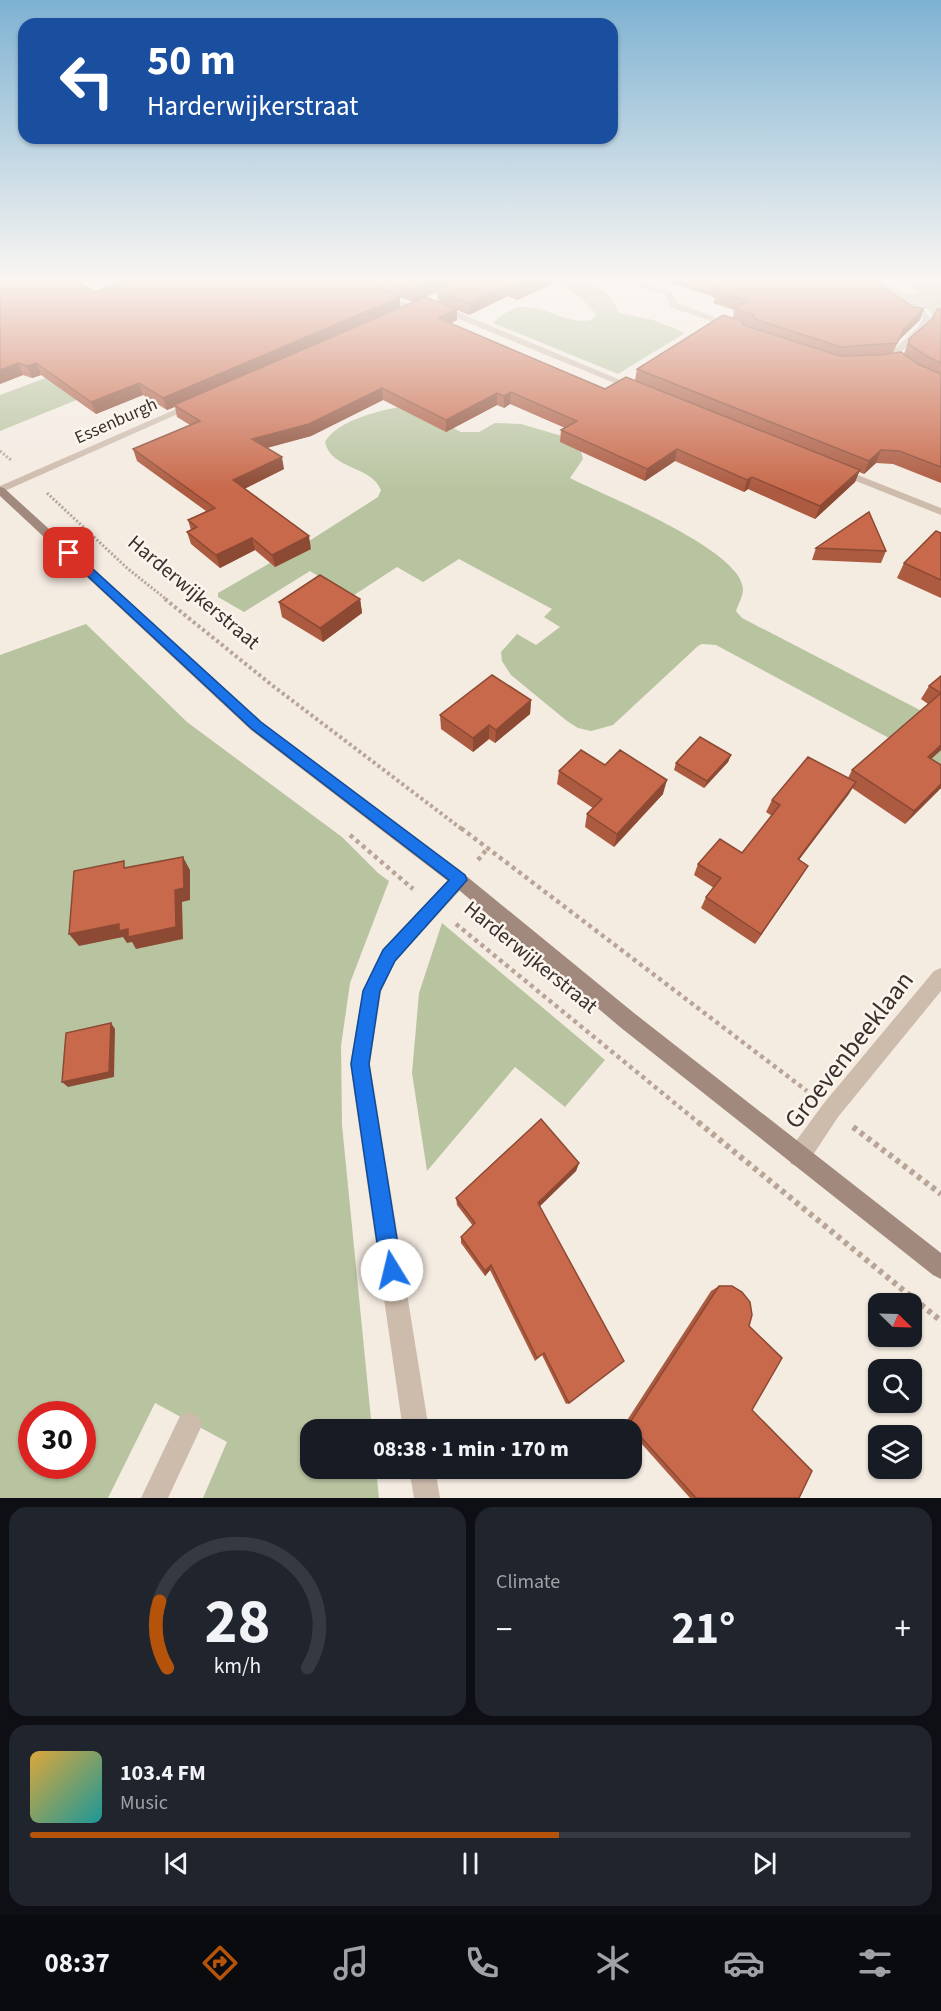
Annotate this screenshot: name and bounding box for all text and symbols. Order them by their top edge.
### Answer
text: 50 m [147,31,236,91]
icon: left [48,42,126,120]
text: Harderwijkerstraat [147,87,358,126]
street label: Essenburgh [71,392,161,450]
pin [43,527,94,578]
street label: Harderwijkerstraat [121,528,267,656]
icon: arrive [52,536,85,569]
street label: Harderwijkerstraat [458,894,604,1020]
street label: Groevenbeeklaan [776,963,922,1137]
position arrow [360,1238,424,1302]
north arrow [868,1293,922,1347]
map controls [868,1293,922,1479]
button: search [868,1359,922,1413]
speed limit sign: 30 [18,1401,96,1479]
button: layers [868,1425,922,1479]
text: 08:38 · 1 min · 170 m [373,1433,569,1465]
text: Climate [496,1568,560,1596]
text: 28 [205,1578,270,1667]
text: 21° [672,1597,735,1661]
text: − [496,1606,512,1653]
text: + [895,1606,911,1653]
text: km/h [214,1652,261,1683]
text: 103.4 FM [120,1757,206,1789]
text: Music [120,1789,168,1817]
icon: previous [160,1847,193,1880]
icon: pause [454,1847,487,1880]
icon: next [748,1847,781,1880]
icon: directions [199,1942,241,1984]
icon: music [330,1942,372,1984]
icon: phone [461,1942,503,1984]
icon: climate [592,1942,634,1984]
icon: car [723,1942,765,1984]
icon: filters [854,1942,896,1984]
text: 08:37 [45,1944,110,1983]

